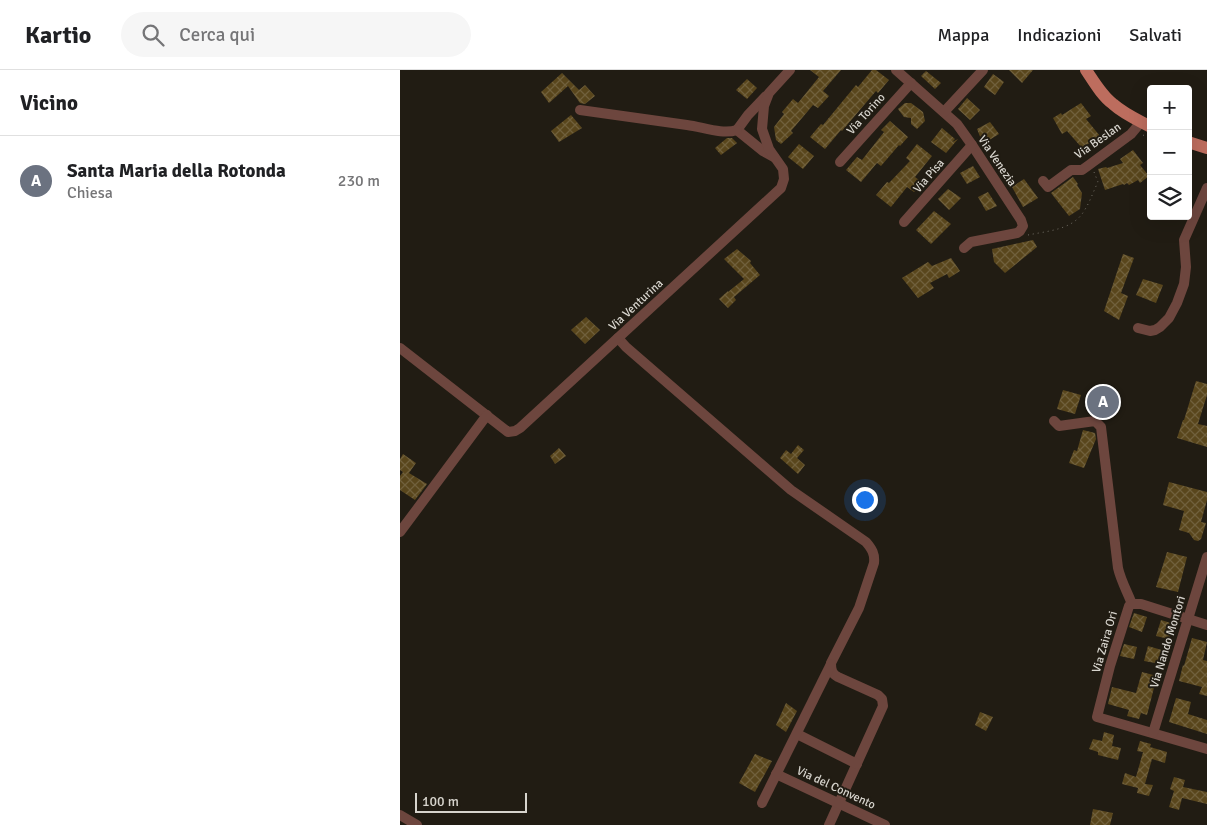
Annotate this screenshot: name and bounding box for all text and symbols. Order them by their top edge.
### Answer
search box [121,12,471,57]
text: Kartio [25,20,91,50]
icon: search [139,21,167,49]
text: Cerca qui [179,23,255,47]
text: Mappa [937,24,989,46]
text: Indicazioni [1017,24,1101,46]
text: Salvati [1129,24,1182,46]
map controls [1147,85,1192,220]
button: + [1147,85,1192,130]
text: Vicino [20,90,78,116]
street label: Via Torino [843,90,889,138]
street label: Via Beslan [1072,119,1124,163]
button: − [1147,130,1192,175]
street label: Via Venezia [974,133,1020,189]
street label: Via Pisa [910,156,948,196]
text: Santa Maria della Rotonda [67,159,286,183]
text: A [31,171,41,191]
text: 230 m [338,171,380,191]
button: layers [1147,175,1192,220]
text: Chiesa [67,183,113,203]
street label: Via Venturina [606,276,666,334]
pin: A [1087,383,1119,421]
your location [852,487,878,513]
street label: Via Nando Montori [1147,594,1189,690]
street label: Via Zaira Ori [1089,609,1121,675]
street label: Via del Convento [794,763,878,813]
scale bar [415,790,528,813]
text: 100 m [422,793,459,810]

